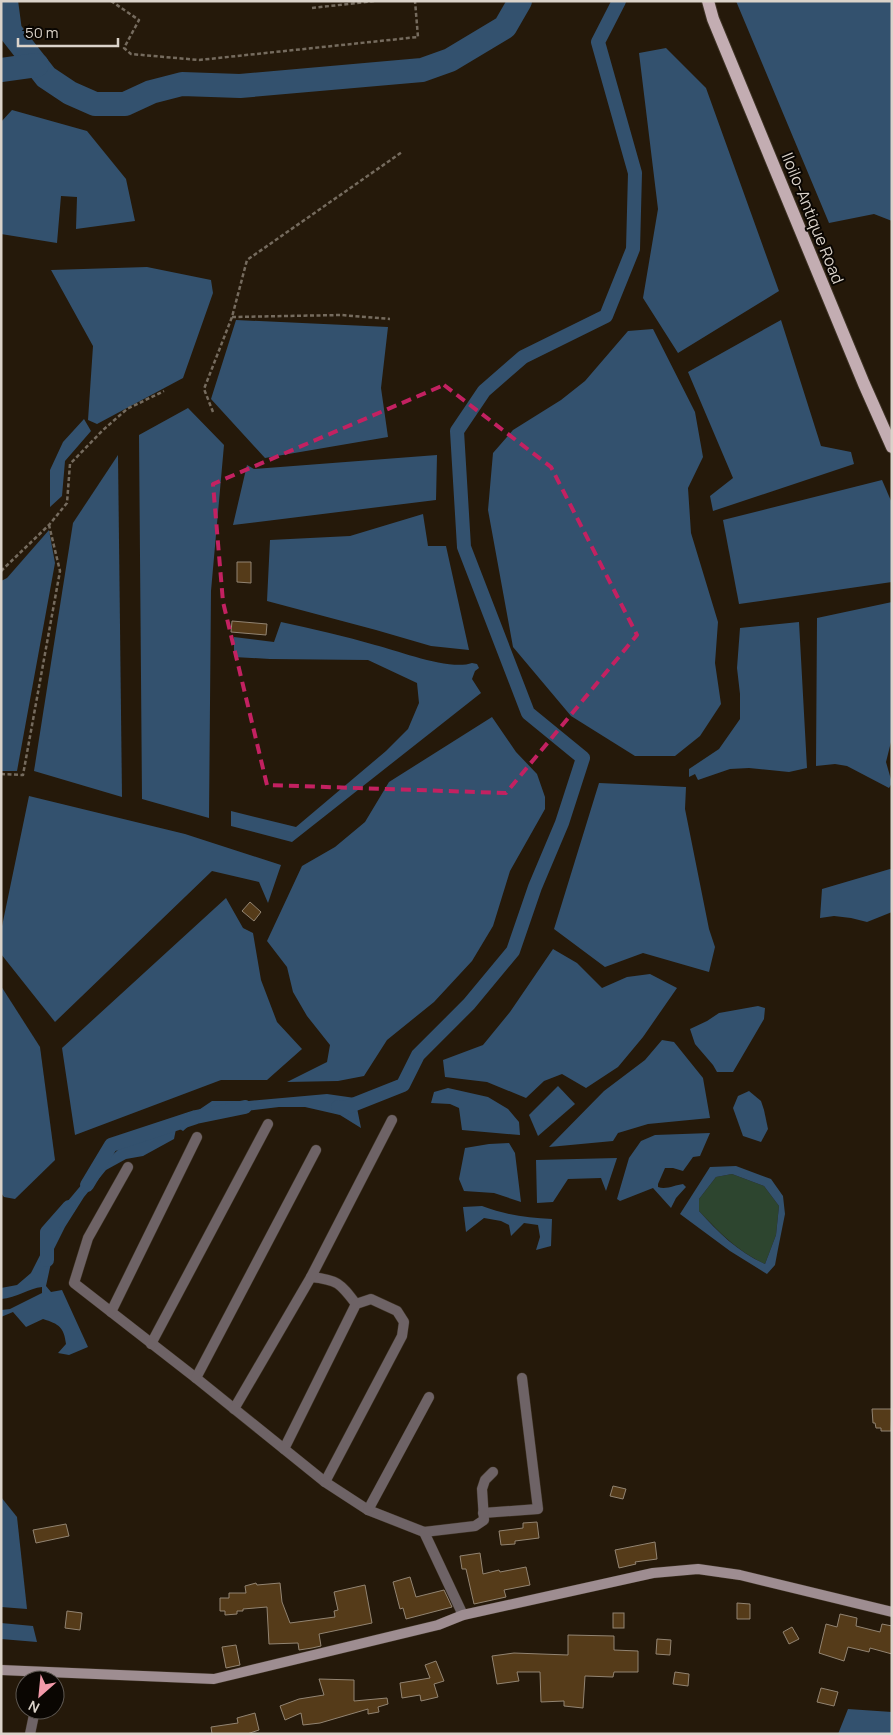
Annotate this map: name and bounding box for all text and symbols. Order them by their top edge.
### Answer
scale bar [18,15,118,47]
text: 50 m [25,22,59,43]
street label: Iloilo-Antique Road [777,149,849,287]
north arrow [15,1670,65,1720]
text: N [25,1696,43,1718]

